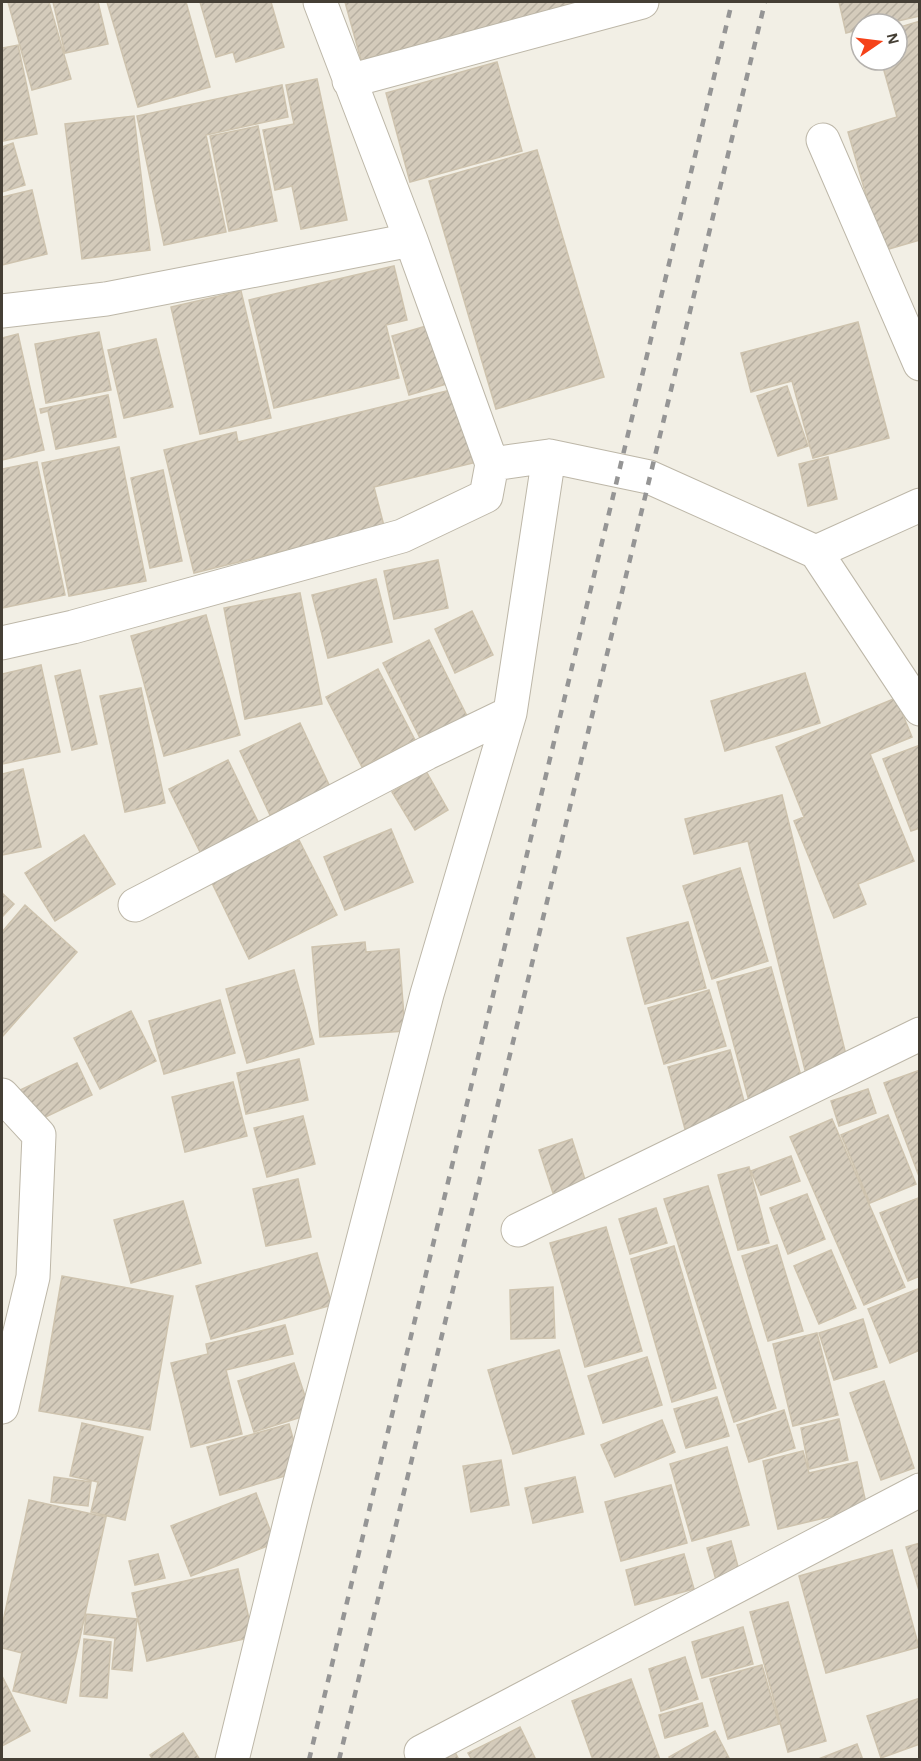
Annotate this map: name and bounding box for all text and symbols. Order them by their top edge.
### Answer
north arrow [849,12,909,72]
text: N [883,31,902,46]

